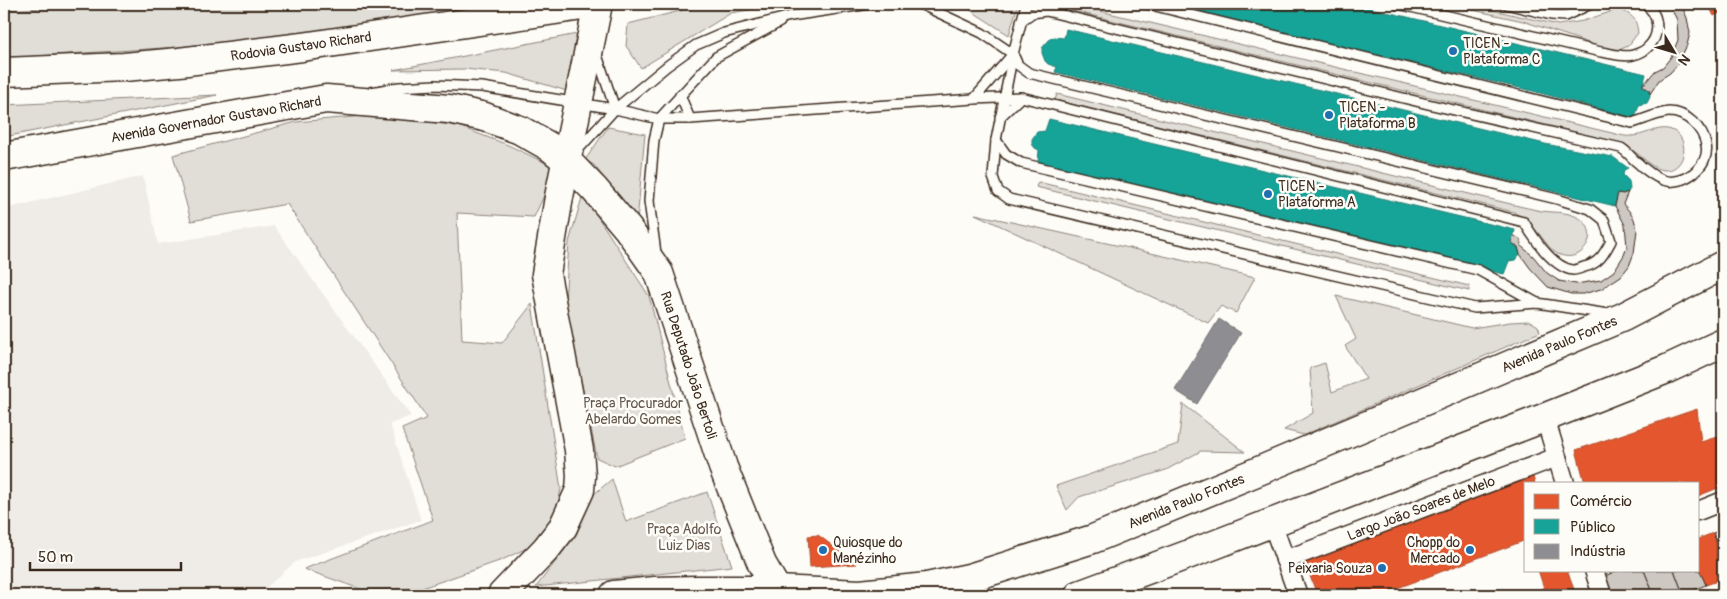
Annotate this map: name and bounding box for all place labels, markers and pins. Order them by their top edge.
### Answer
place label: TICEN - Plataforma C [1463,35,1541,68]
marker: TICEN - Plataforma C [1447,45,1459,57]
place label: TICEN - Plataforma B [1339,99,1416,132]
marker: TICEN - Plataforma B [1323,109,1335,121]
place label: TICEN - Plataforma A [1278,178,1356,211]
marker: TICEN - Plataforma A [1262,188,1274,200]
place label: Quiosque do Manézinho [833,534,903,567]
place label: Chopp do Mercado [1407,534,1460,567]
marker: Quiosque do Manézinho [817,544,829,556]
marker: Chopp do Mercado [1464,544,1476,556]
place label: Peixaria Souza [1288,560,1372,577]
marker: Peixaria Souza [1376,562,1388,574]

